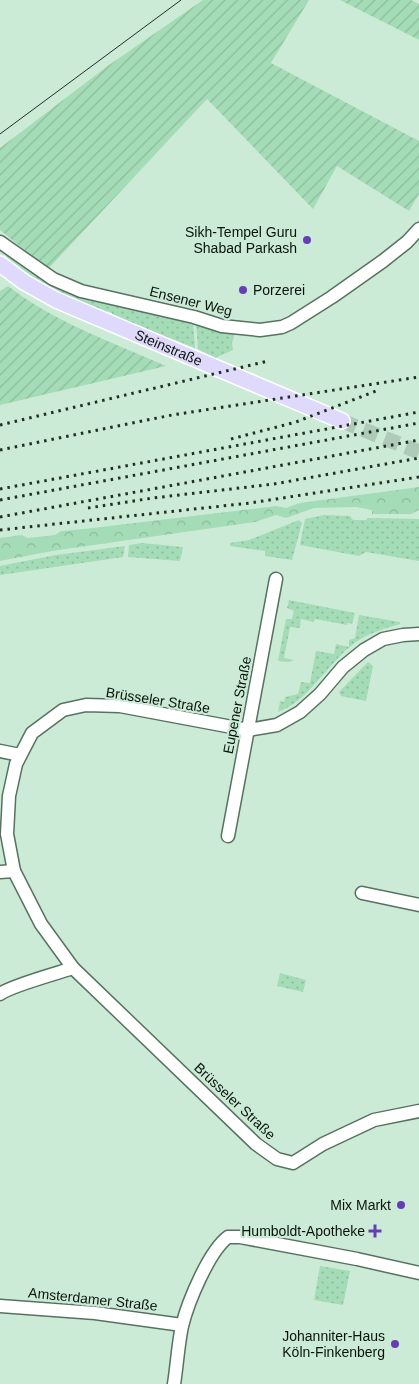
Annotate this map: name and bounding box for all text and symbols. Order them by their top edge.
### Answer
place label: Sikh-Tempel Guru Shabad Parkash [185,224,297,256]
marker: Sikh-Tempel Guru Shabad Parkash [301,234,313,246]
place label: Porzerei [253,282,305,298]
street label: Ensener Weg [148,283,234,319]
marker: Porzerei [237,284,249,296]
street label: Steinstraße [132,326,205,369]
street label: Eupener Straße [220,655,254,755]
street label: Brüsseler Straße [105,684,211,716]
street label: Brüsseler Straße [191,1059,279,1143]
place label: Mix Markt [330,1197,391,1213]
marker: Mix Markt [395,1199,407,1211]
place label: Humboldt-Apotheke [241,1223,365,1239]
marker: Humboldt-Apotheke [369,1225,381,1237]
street label: Amsterdamer Straße [28,1284,159,1314]
place label: Johanniter-Haus Köln-Finkenberg [282,1328,385,1360]
marker: Johanniter-Haus Köln-Finkenberg [389,1338,401,1350]

